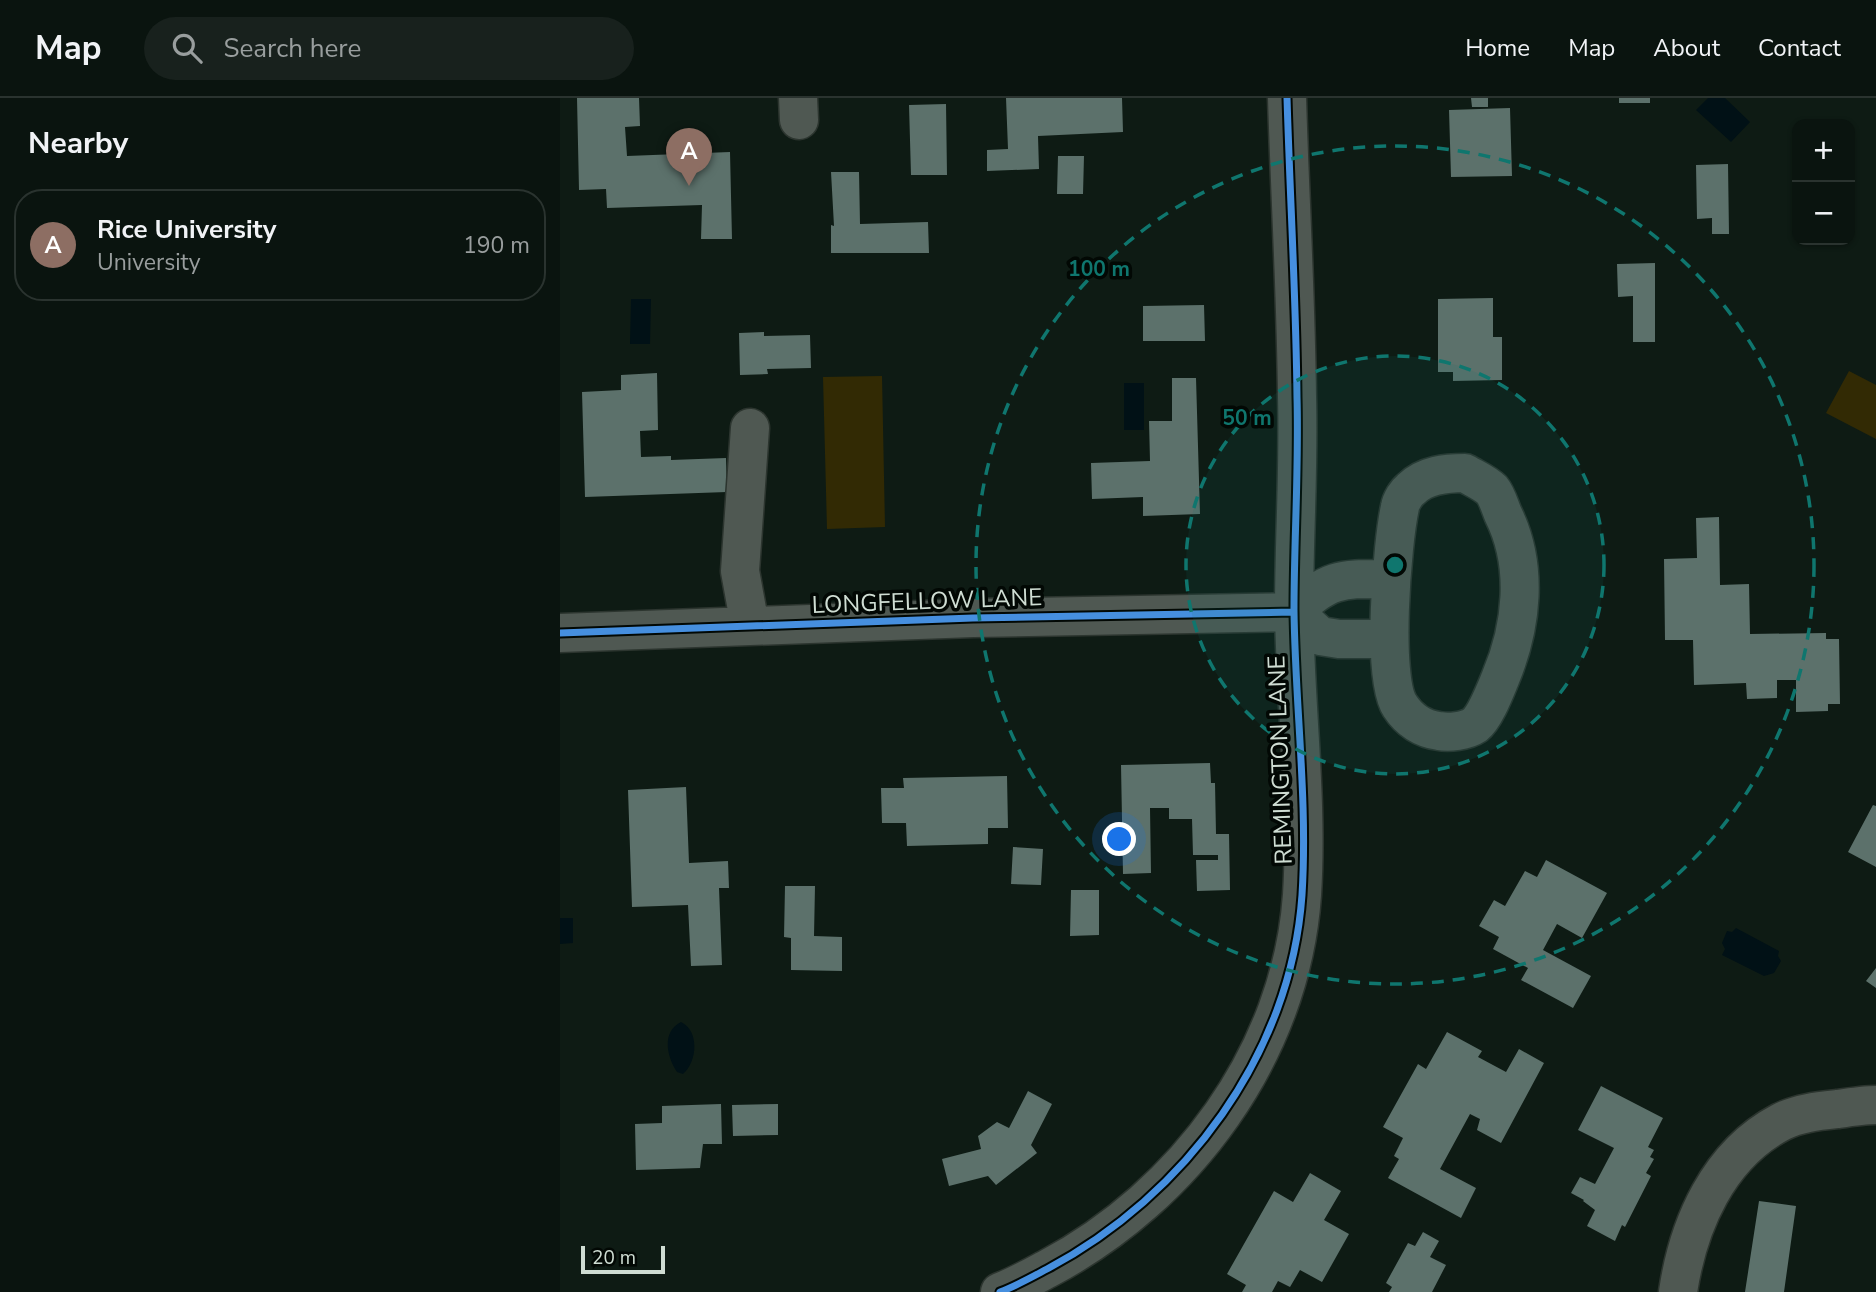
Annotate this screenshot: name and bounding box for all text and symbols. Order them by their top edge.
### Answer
search box [144,17,634,80]
text: Map [35,26,102,71]
icon: search [168,29,206,67]
text: Search here [224,31,361,66]
text: Home [1465,32,1530,64]
text: Map [1568,32,1615,64]
text: About [1653,32,1720,64]
text: Contact [1758,32,1841,64]
map controls [1792,119,1855,245]
button: + [1792,119,1855,182]
text: Nearby [28,123,128,164]
pin: A [666,128,712,186]
button: − [1792,182,1855,245]
text: Rice University [97,212,276,247]
text: A [44,230,62,261]
text: 190 m [463,230,530,261]
text: University [97,247,201,278]
text: 100 m [1068,255,1130,283]
text: 50 m [1222,404,1272,432]
centre of rings [1383,553,1407,577]
street label: LONGFELLOW LANE [811,581,1043,621]
street label: REMINGTON LANE [1260,655,1300,865]
your location [1102,822,1136,856]
scale bar [581,1243,665,1275]
text: 20 m [592,1245,636,1271]

